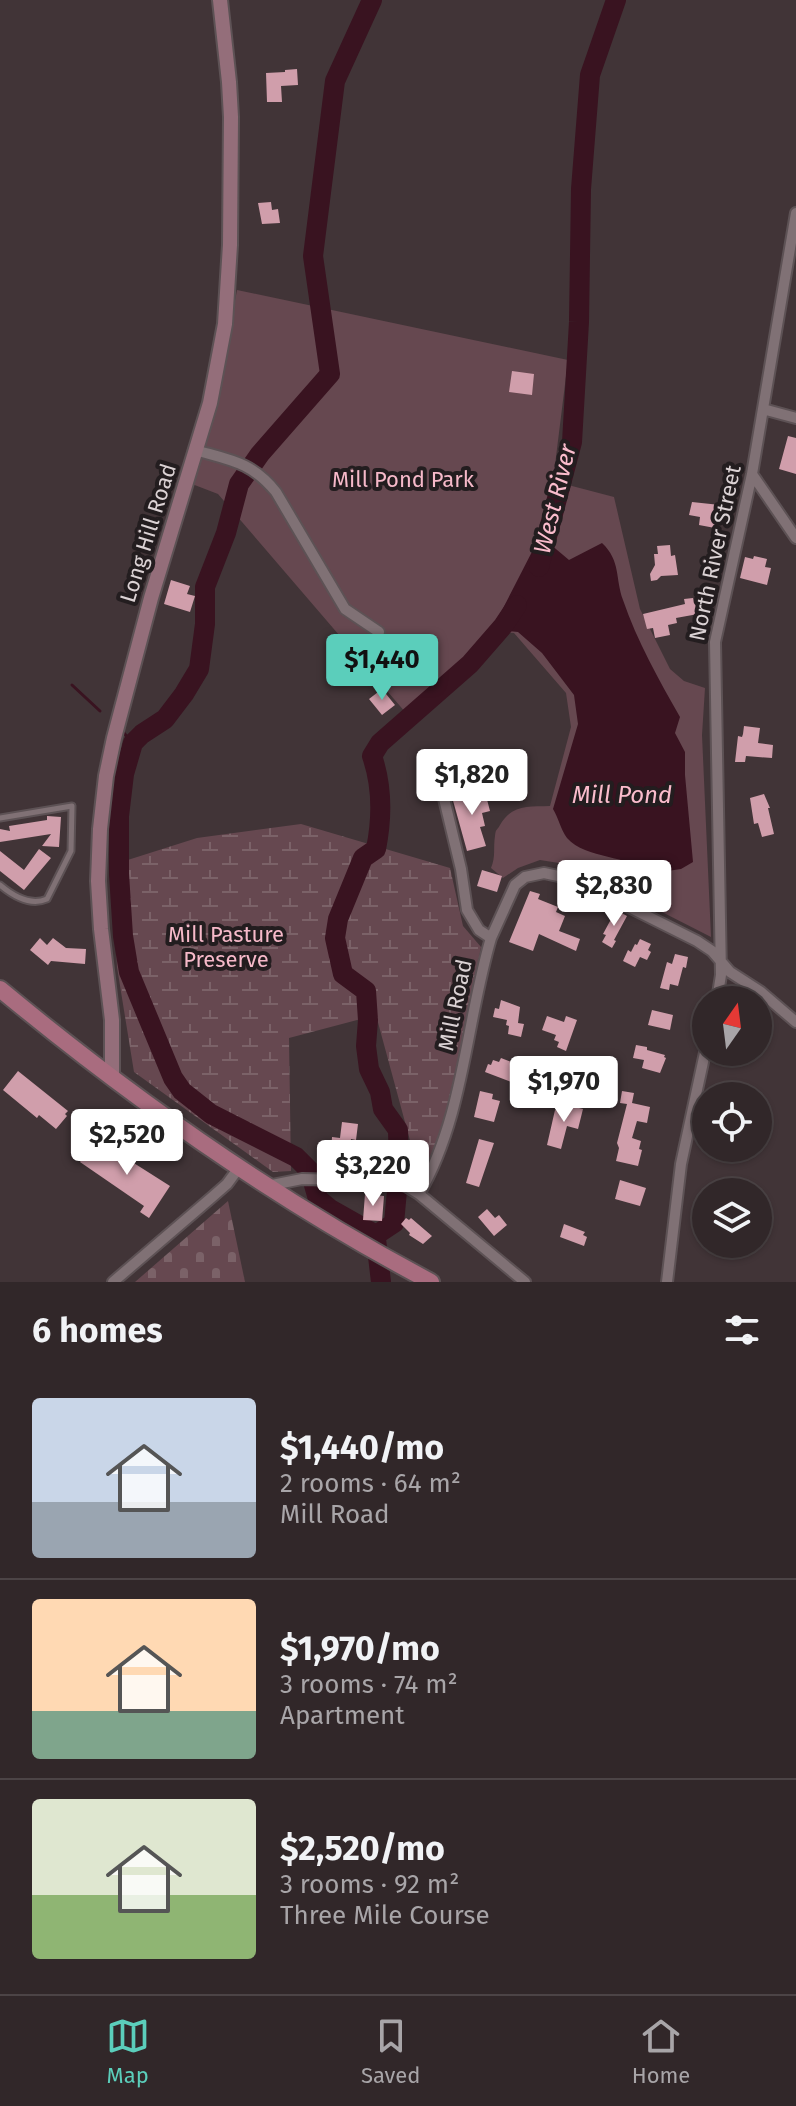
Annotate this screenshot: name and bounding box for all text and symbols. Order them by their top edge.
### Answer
water label: West River [528,441,582,557]
street label: Long Hill Road [114,460,182,606]
street label: North River Street [683,462,747,643]
park label: Mill Pond Park [332,466,475,493]
pin: $1,440 [317,634,447,702]
text: $1,440 [344,644,420,675]
pin: $1,820 [407,749,537,817]
text: $1,820 [434,759,510,790]
water label: Mill Pond [572,781,672,809]
pin: $2,830 [549,860,679,928]
text: $2,830 [575,870,653,901]
park label: Mill Pasture Preserve [168,921,284,973]
street label: Mill Road [432,957,478,1053]
north arrow [692,986,772,1066]
map controls [692,986,772,1258]
pin: $1,970 [499,1056,629,1124]
text: $1,970 [528,1066,600,1097]
button: locate [692,1082,772,1162]
pin: $2,520 [62,1109,192,1177]
text: $2,520 [89,1119,165,1150]
pin: $3,220 [308,1140,438,1208]
text: $3,220 [335,1150,411,1181]
button: layers [692,1178,772,1258]
icon: filters [720,1308,764,1352]
text: 6 homes [32,1310,163,1351]
text: $1,440/mo [280,1427,444,1468]
icon: home [96,1430,192,1526]
text: 2 rooms · 64 m² [280,1468,461,1499]
text: Mill Road [280,1499,390,1530]
text: $1,970/mo [280,1628,440,1669]
icon: home [96,1631,192,1727]
text: 3 rooms · 74 m² [280,1669,458,1700]
text: Apartment [280,1700,405,1731]
text: $2,520/mo [280,1828,445,1869]
icon: home [96,1831,192,1927]
text: 3 rooms · 92 m² [280,1869,459,1900]
text: Three Mile Course [280,1900,490,1931]
tab: Map [106,2014,150,2089]
tab: Saved [361,2014,420,2089]
tab: Home [632,2014,690,2089]

